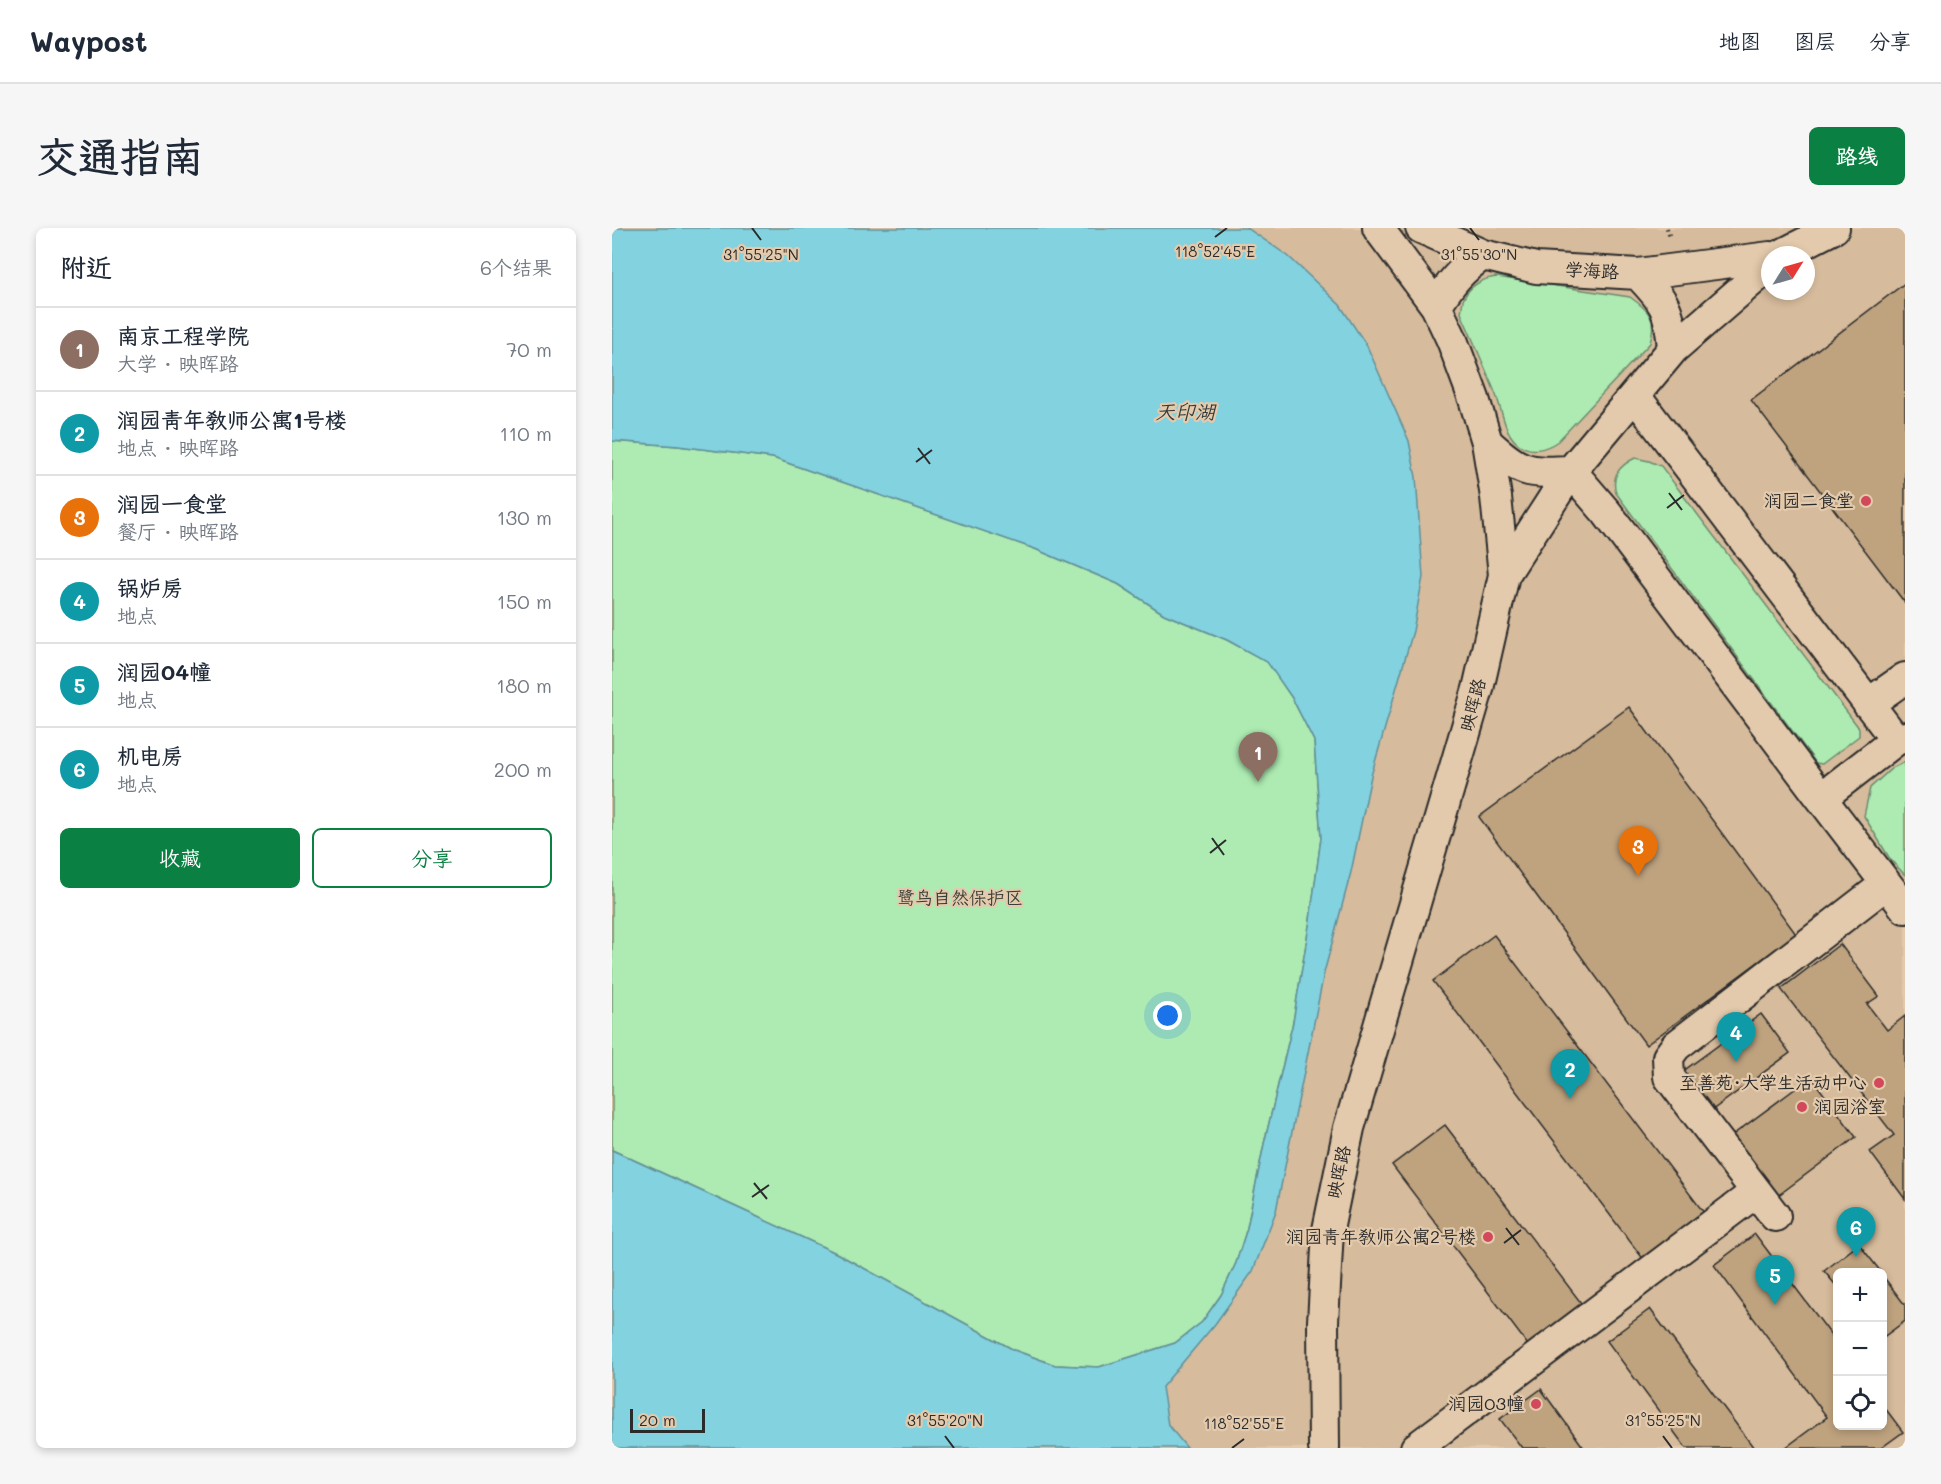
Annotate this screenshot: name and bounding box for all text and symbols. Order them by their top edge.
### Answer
text: Waypost [30,23,147,59]
text: 地图 [1719,27,1761,54]
text: 图层 [1794,27,1836,54]
text: 分享 [1869,27,1911,54]
button: 路线 [1809,127,1905,185]
text: 交通指南 [36,128,204,183]
text: 118°52'45"E [1175,241,1255,261]
text: 31°55'25"N [723,244,799,264]
text: 31°55'30"N [1441,244,1517,264]
north arrow [1761,246,1815,300]
text: 附近 [60,250,112,284]
text: 6个结果 [480,254,552,280]
street label: 学海路 [1564,257,1620,283]
text: 南京工程学院 [117,321,249,350]
text: 1 [75,336,84,362]
text: 70 m [506,336,552,362]
text: 大学 · 映晖路 [117,350,239,376]
water label: 天印湖 [1155,398,1217,424]
text: 润园青年教师公寓1号楼 [117,405,347,434]
text: 2 [74,420,85,446]
text: 110 m [499,420,552,446]
text: 地点 · 映晖路 [117,434,239,460]
place label: 润园二食堂 [1764,488,1854,512]
text: 润园一食堂 [117,489,227,518]
marker: 润园二食堂 [1859,494,1873,508]
text: 3 [74,504,86,530]
text: 130 m [497,504,552,530]
text: 餐厅 · 映晖路 [117,518,239,544]
text: 锅炉房 [117,573,183,602]
text: 4 [73,588,86,614]
text: 150 m [497,588,552,614]
text: 地点 [117,602,157,628]
text: 润园04幢 [117,657,211,686]
text: 5 [74,672,85,698]
text: 180 m [496,672,552,698]
street label: 映晖路 [1453,676,1491,734]
text: 地点 [117,686,157,712]
pin: 1 [1238,732,1278,782]
text: 机电房 [117,741,183,770]
text: 6 [73,756,86,782]
text: 200 m [494,756,552,782]
text: 地点 [117,770,157,796]
pin: 3 [1618,826,1658,876]
button: 收藏 [60,828,300,888]
button: 分享 [312,828,552,888]
park label: 鹭鸟自然保护区 [897,885,1023,909]
your location [1153,1001,1182,1030]
pin: 4 [1716,1012,1756,1062]
pin: 2 [1550,1050,1590,1099]
place label: 至善苑·大学生活动中心 [1679,1070,1867,1094]
marker: 至善苑·大学生活动中心 [1872,1076,1886,1090]
place label: 润园浴室 [1814,1094,1886,1118]
marker: 润园浴室 [1795,1100,1809,1114]
street label: 映晖路 [1321,1143,1355,1201]
pin: 6 [1836,1208,1876,1257]
place label: 润园青年教师公寓2号楼 [1286,1224,1476,1248]
marker: 润园青年教师公寓2号楼 [1481,1230,1495,1244]
pin: 5 [1756,1256,1794,1305]
map controls [1833,1268,1887,1430]
button: + [1833,1268,1887,1322]
button: − [1833,1322,1887,1376]
button: locate [1833,1376,1887,1430]
place label: 润园03幢 [1448,1391,1524,1415]
marker: 润园03幢 [1529,1397,1543,1411]
scale bar [630,1406,705,1434]
text: 20 m [639,1409,676,1430]
text: 31°55'20"N [907,1410,983,1430]
text: 31°55'25"N [1625,1410,1701,1430]
text: 118°52'55"E [1204,1413,1284,1433]

